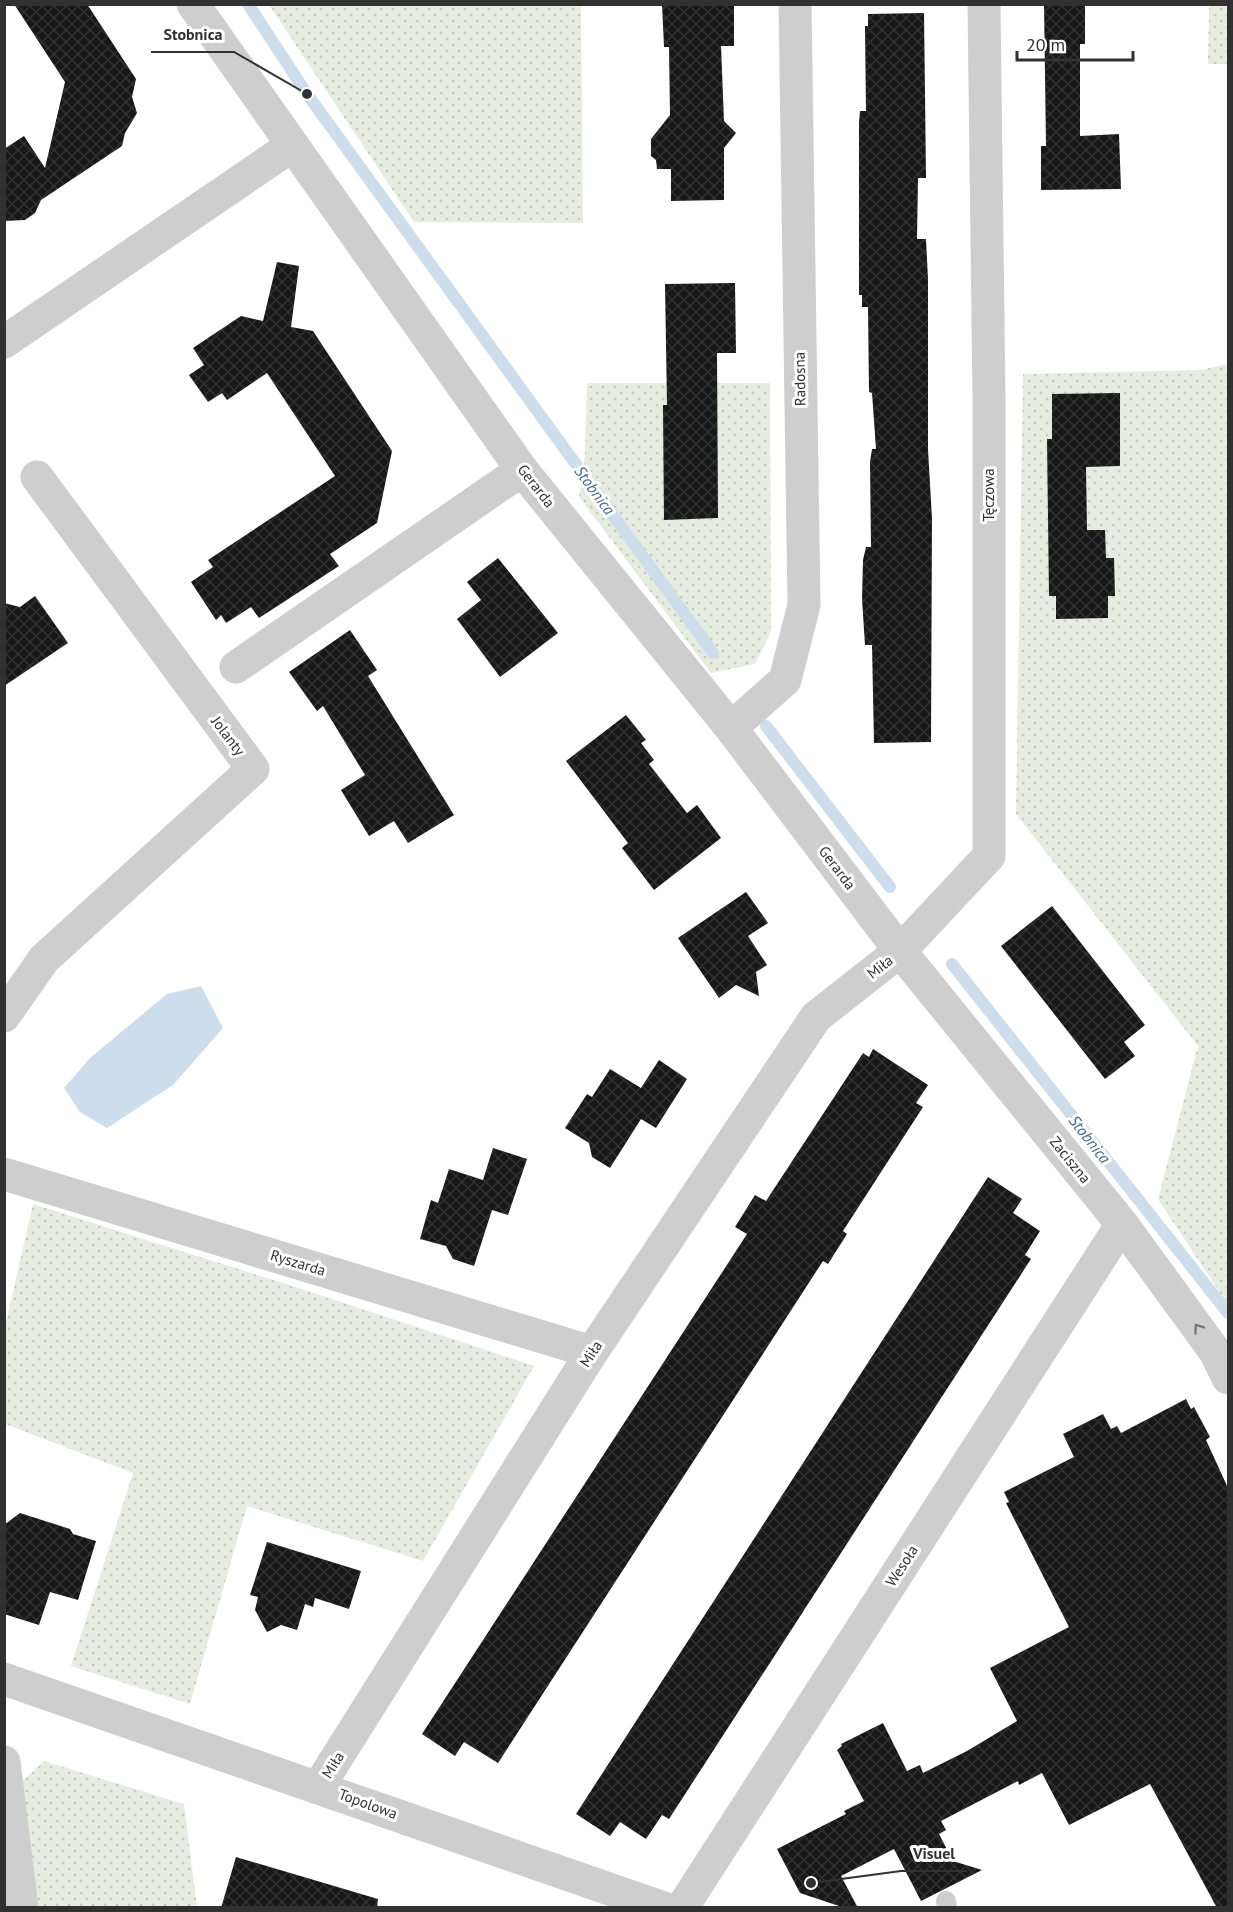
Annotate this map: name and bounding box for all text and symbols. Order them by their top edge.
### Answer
callout: Stobnica [151,18,234,52]
text: Stobnica [163,24,223,44]
scale bar [1017,24,1132,62]
text: 20 m [1026,33,1065,56]
street label: Radosna [790,352,809,406]
street label: Gerarda [514,460,559,511]
water label: Stobnica [570,461,620,519]
street label: Tęczowa [979,468,998,522]
street label: Jolanty [207,711,249,759]
street label: Gerarda [815,842,860,893]
street label: Miła [863,951,896,983]
water label: Stobnica [1065,1111,1115,1167]
street label: Zaciszna [1046,1132,1095,1187]
street label: Ryszarda [268,1245,328,1280]
one-way arrow [1194,1324,1205,1335]
street label: Miła [575,1337,606,1371]
street label: Wesoła [881,1541,922,1590]
street label: Miła [317,1748,348,1782]
street label: Topolowa [336,1784,400,1823]
callout: Visuel [901,1837,967,1871]
text: Visuel [912,1843,955,1863]

